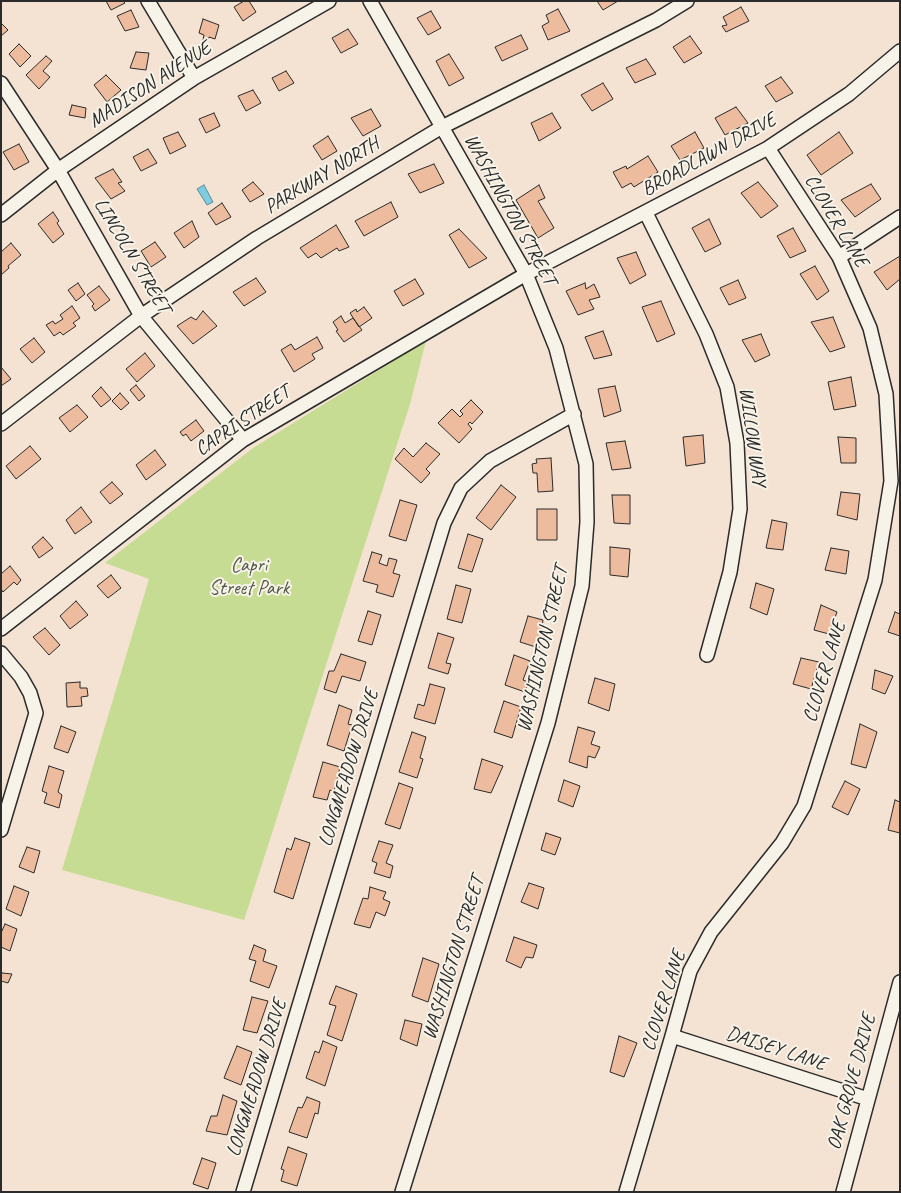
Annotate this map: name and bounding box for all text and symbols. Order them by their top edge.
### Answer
street label: MADISON AVENUE [84,36,216,134]
street label: BROADLAWN DRIVE [638,108,780,202]
street label: WASHINGTON STREET [458,130,562,290]
street label: PARKWAY NORTH [261,133,383,219]
street label: CLOVER LANE [799,170,873,272]
street label: LINCOLN STREET [88,194,176,318]
street label: CAPRI STREET [191,380,295,462]
street label: WILLOW WAY [733,386,771,488]
park label: Capri Street Park [209,554,289,601]
street label: WASHINGTON STREET [512,564,574,734]
street label: CLOVER LANE [798,619,852,725]
street label: LONGMEADOW DRIVE [314,686,384,850]
street label: WASHINGTON STREET [418,873,490,1043]
street label: CLOVER LANE [637,948,691,1054]
street label: LONGMEADOW DRIVE [222,996,292,1160]
street label: OAK GROVE DRIVE [822,1012,882,1152]
street label: DAISEY LANE [723,1022,829,1076]

